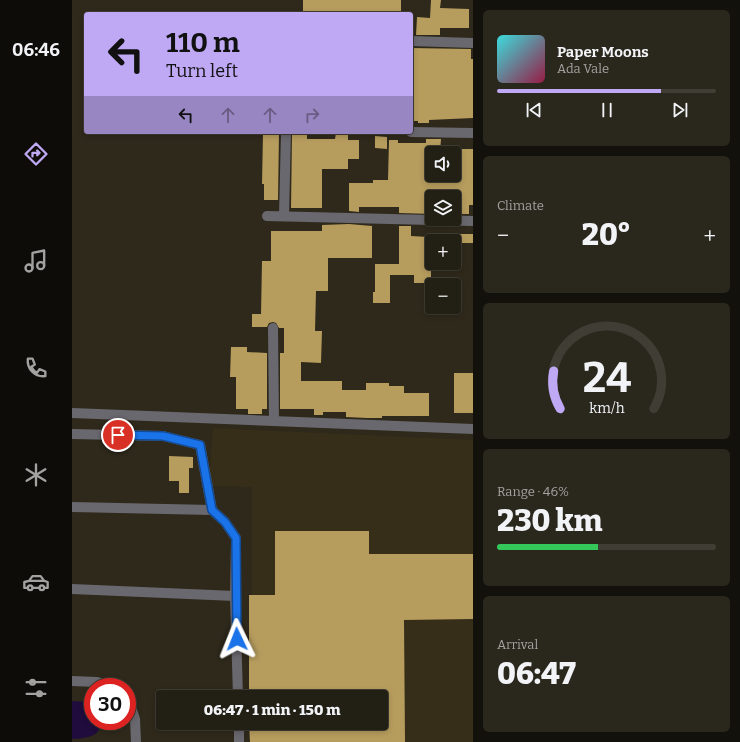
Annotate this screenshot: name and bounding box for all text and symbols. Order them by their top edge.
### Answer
text: 110 m [166,26,240,59]
icon: left [100,28,152,80]
text: 06:46 [12,39,60,61]
text: Paper Moons [557,43,649,61]
text: Turn left [166,60,238,82]
text: Ada Vale [557,61,609,76]
icon: previous [523,99,545,121]
icon: pause [596,99,618,121]
icon: next [669,99,691,121]
icon: left [175,104,197,126]
icon: ahead [217,104,239,126]
icon: ahead [259,104,281,126]
icon: right [301,104,323,126]
icon: directions [22,140,50,168]
map controls [425,146,461,314]
button: sound [425,146,461,182]
button: layers [425,190,461,226]
text: Climate [497,198,544,213]
text: 20° [582,217,631,253]
text: − [497,222,509,249]
text: + [703,222,716,249]
button: + [425,234,461,270]
icon: music [22,247,50,275]
button: − [425,278,461,314]
text: 24 [582,353,631,403]
icon: phone [22,354,50,382]
text: km/h [589,400,624,417]
pin [101,418,135,452]
icon: arrive [107,424,129,446]
icon: climate [22,461,50,489]
text: Range · 46% [497,484,569,499]
text: 230 km [497,503,602,539]
icon: car [22,568,50,596]
position arrow [216,618,258,660]
text: Arrival [497,637,538,652]
text: 06:47 [497,656,576,692]
icon: filters [22,674,50,702]
speed limit sign: 30 [84,678,136,730]
text: 06:47 · 1 min · 150 m [204,701,340,719]

